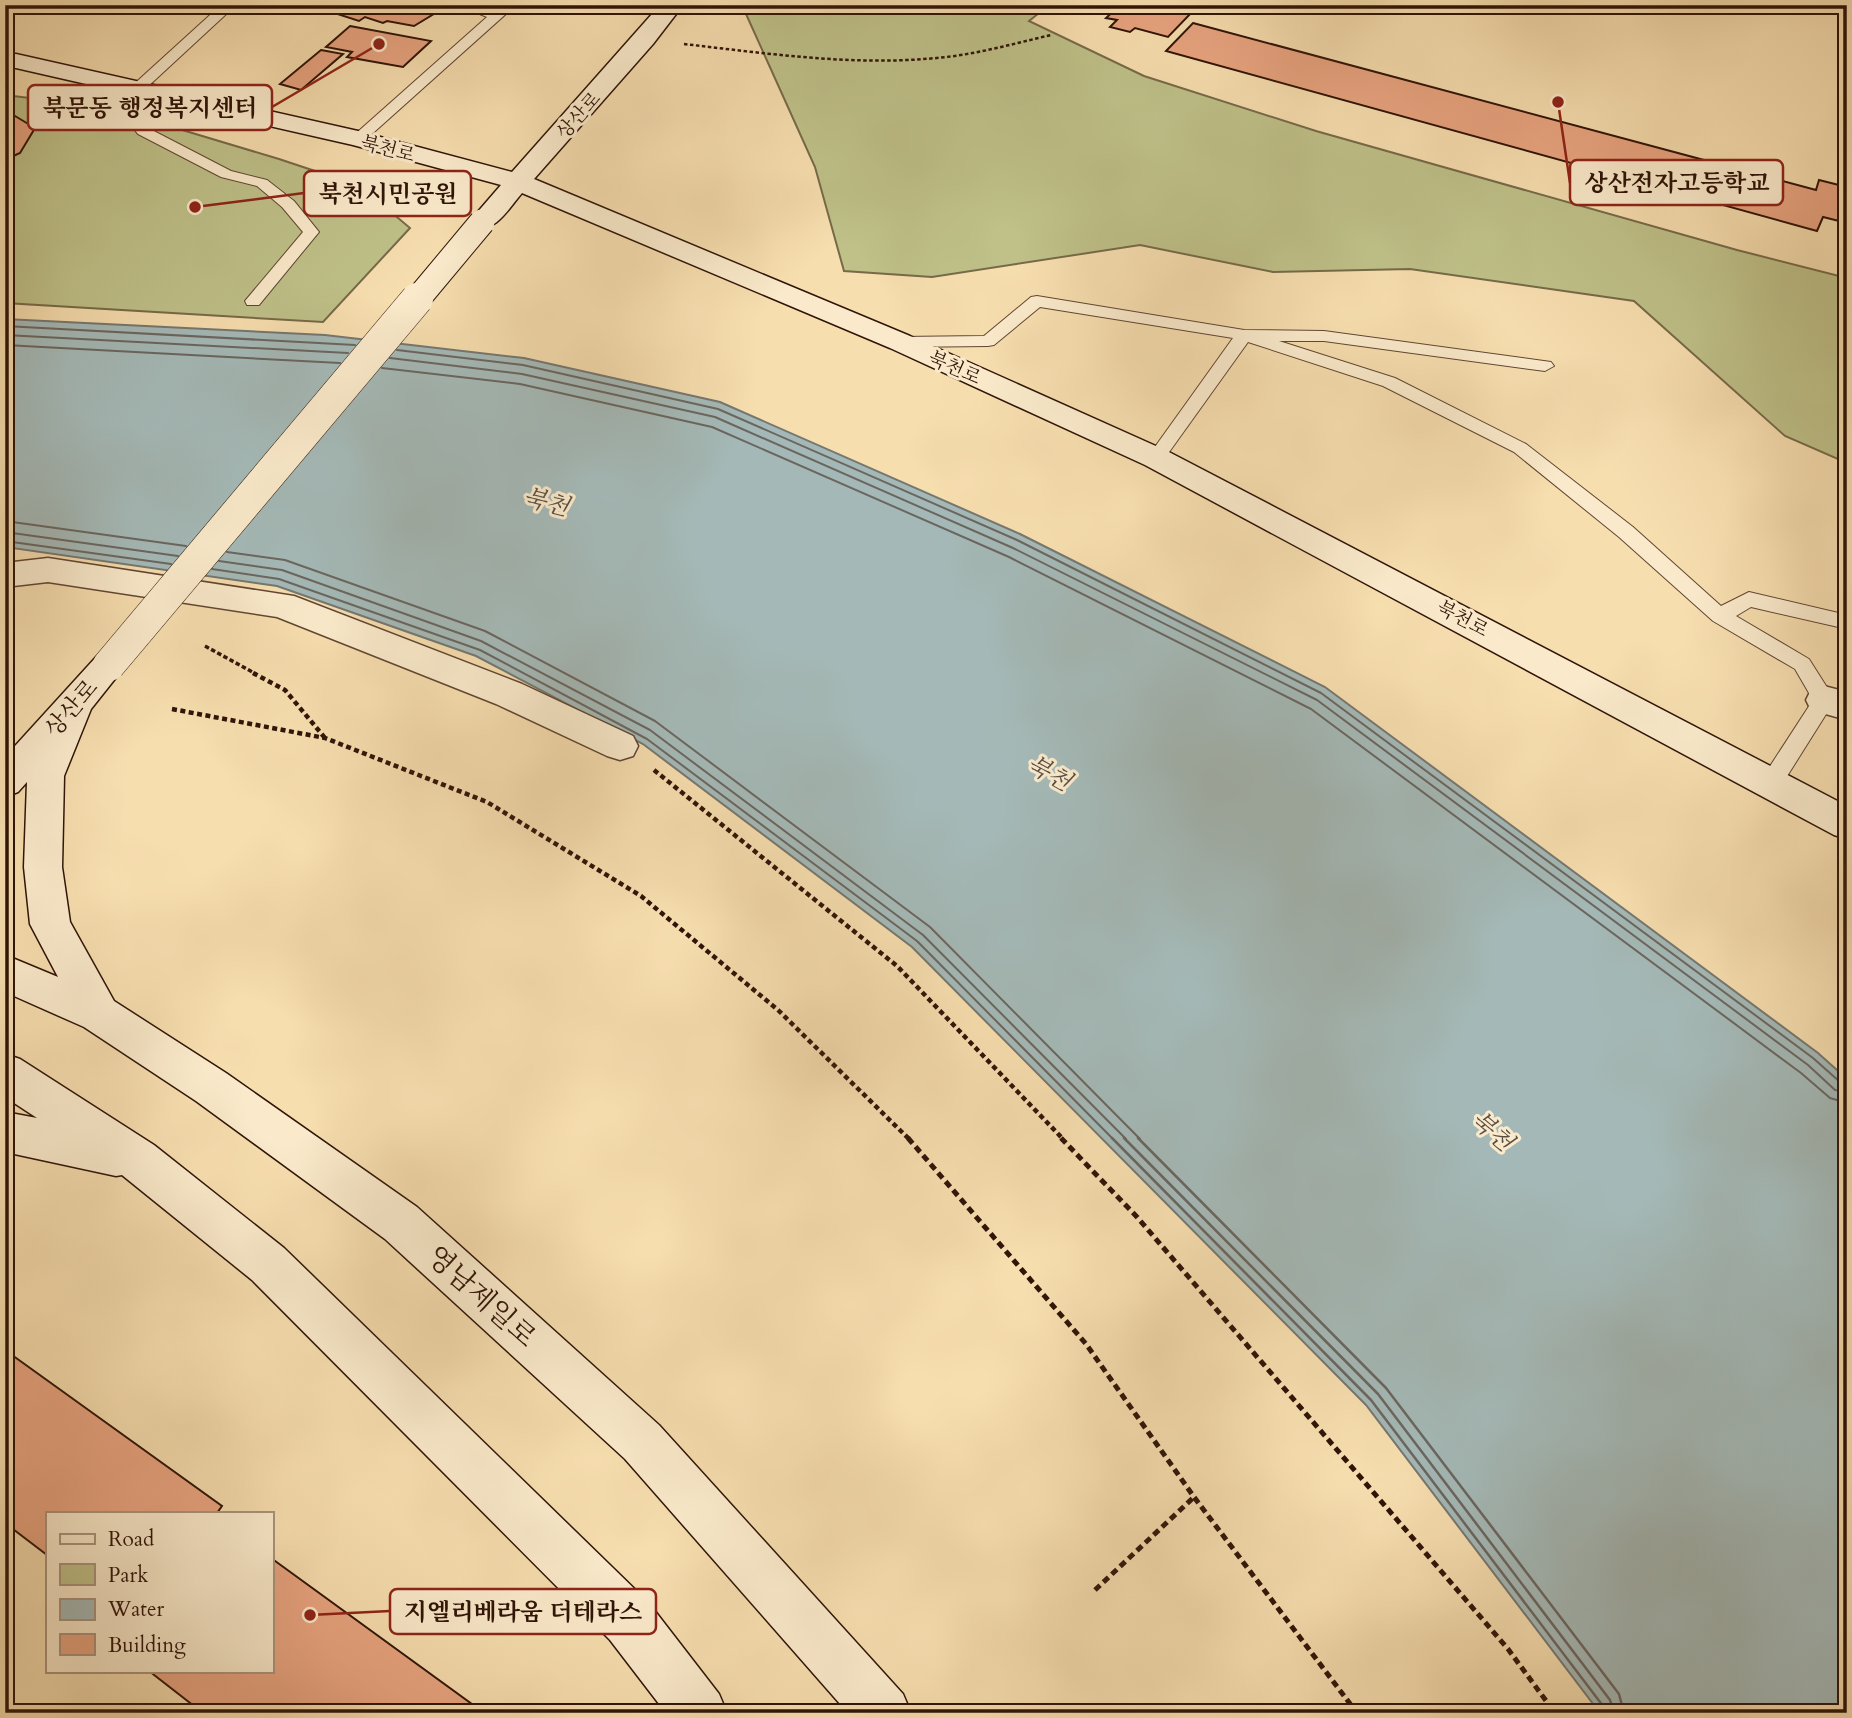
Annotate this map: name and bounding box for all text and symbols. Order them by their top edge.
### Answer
callout: 북문동 행정복지센터 [28,85,272,130]
street label: 상산로 [551,87,607,145]
text: 북문동 행정복지센터 [42,92,258,125]
street label: 북천로 [358,129,418,169]
callout: 상산전자고등학교 [1570,160,1783,205]
text: 상산전자고등학교 [1584,167,1770,200]
callout: 북천시민공원 [304,171,471,216]
text: 북천시민공원 [318,178,458,211]
street label: 북천로 [924,345,985,391]
water label: 북천 [519,481,574,525]
street label: 북천로 [1432,594,1493,643]
street label: 상산로 [38,673,105,744]
water label: 북천 [1020,748,1079,800]
water label: 북천 [1463,1104,1521,1160]
street label: 영남제일로 [418,1237,544,1356]
legend [46,1512,273,1672]
text: Road [108,1525,154,1554]
text: Park [108,1561,149,1590]
callout: 지엘리베라움 더테라스 [390,1589,656,1634]
text: Water [107,1595,164,1624]
text: 지엘리베라움 더테라스 [404,1596,642,1629]
text: Building [108,1631,186,1660]

